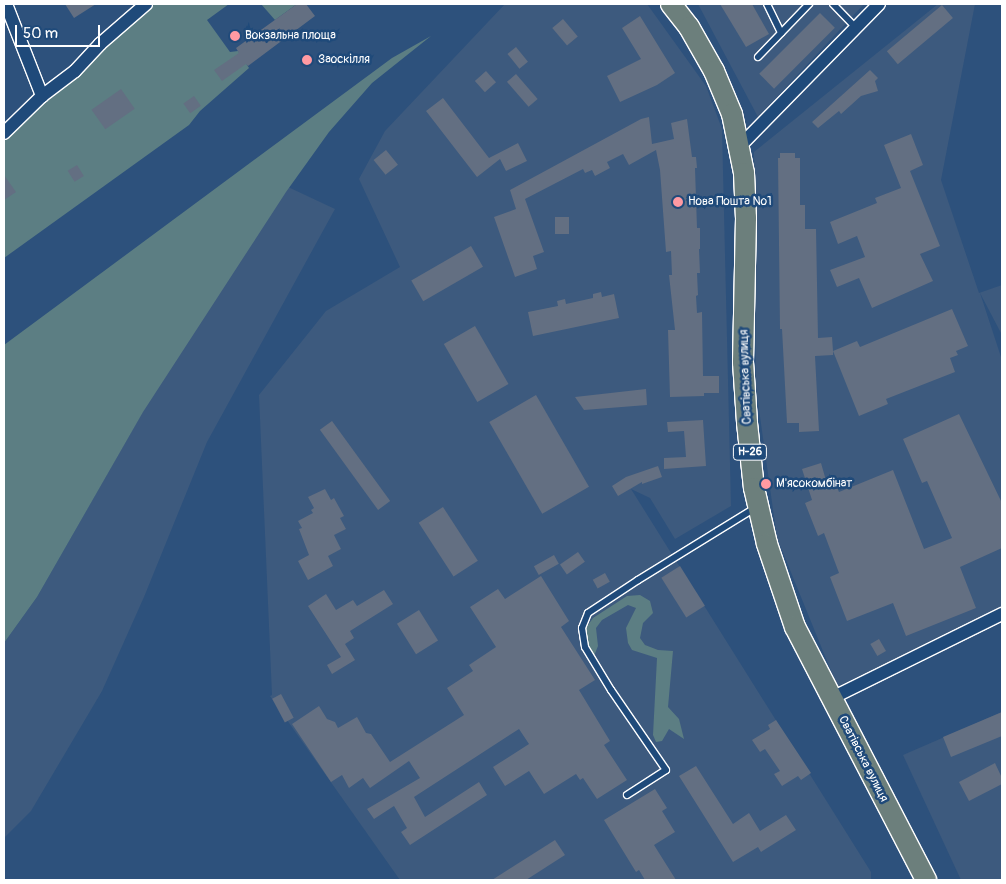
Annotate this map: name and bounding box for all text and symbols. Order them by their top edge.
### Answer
scale bar [18,15,102,47]
text: 50 m [23,24,58,43]
place label: Вокзальна площа [245,29,336,43]
marker: Вокзальна площа [229,30,241,42]
marker: Заоскiлля [300,53,314,67]
place label: Заоскiлля [318,53,370,67]
place label: Нова Пошта №1 [688,195,772,209]
marker: Нова Пошта №1 [672,196,684,208]
street label: Сватівська вулиця [737,329,755,425]
road number: Н-26 [732,444,768,461]
place label: М'ясокомбінат [776,477,852,491]
marker: М'ясокомбінат [760,478,772,490]
street label: Сватівська вулиця [835,714,891,804]

